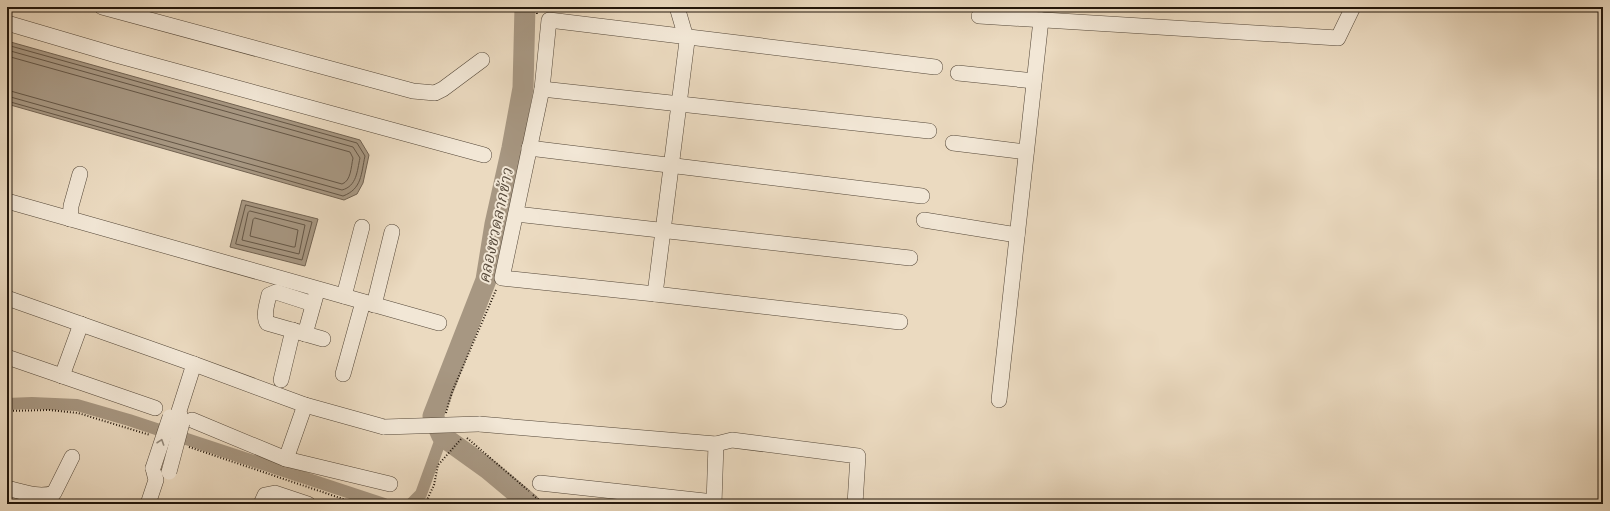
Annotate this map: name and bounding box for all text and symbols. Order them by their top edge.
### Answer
water label: คลองชวดลากข้าว [474,166,518,285]
one-way arrow [156,439,165,446]

